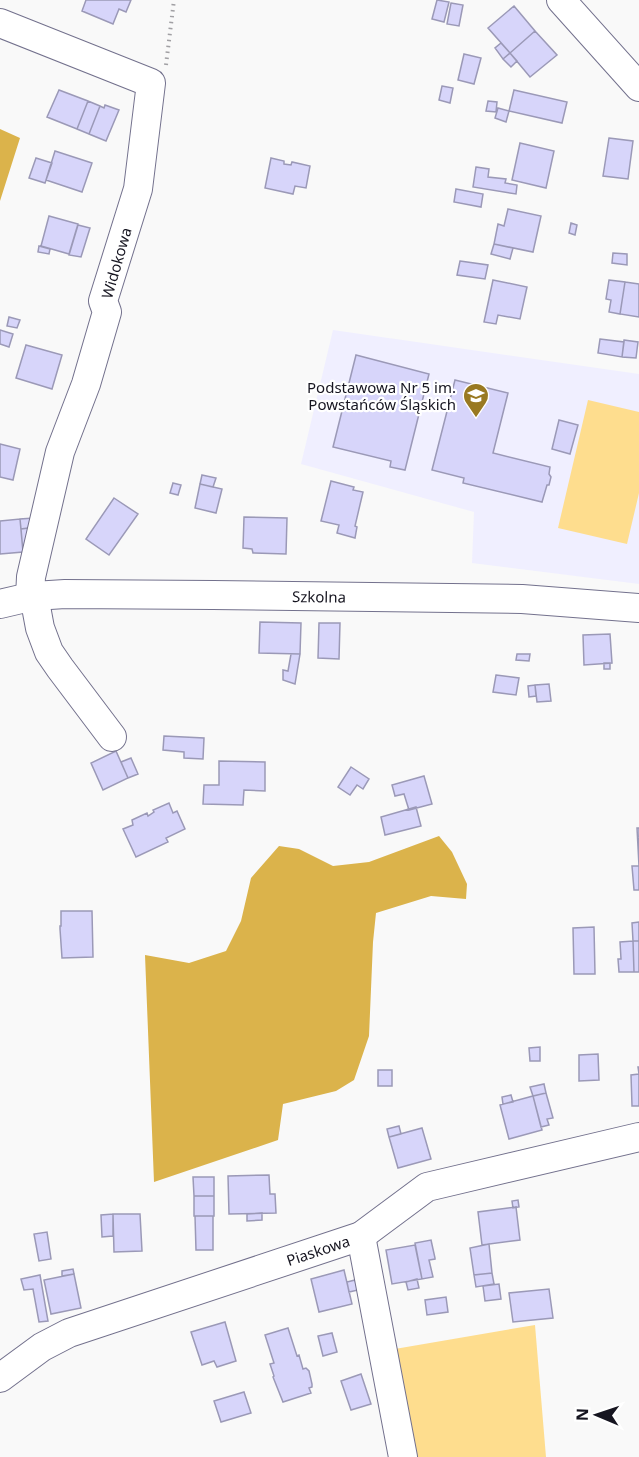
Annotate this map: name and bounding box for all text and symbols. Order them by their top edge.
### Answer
street label: Widokowa [96,225,136,301]
place label: Podstawowa Nr 5 im. Powstańców Śląskich [307,377,456,414]
school or university icon: Podstawowa Nr 5 im. Powstańców Śląskich [461,381,491,419]
street label: Szkolna [292,586,346,607]
street label: Piaskowa [284,1230,352,1270]
north arrow [567,1385,627,1445]
text: N [571,1408,593,1421]

